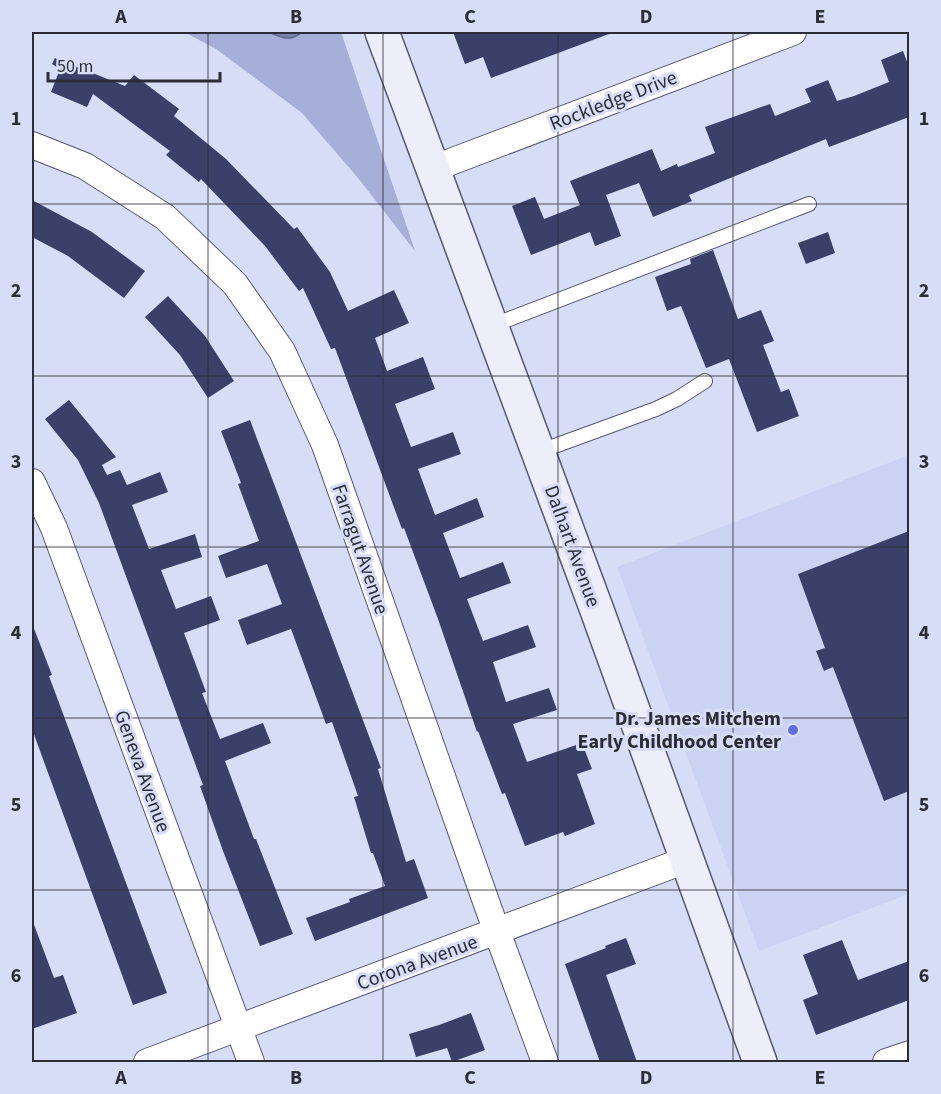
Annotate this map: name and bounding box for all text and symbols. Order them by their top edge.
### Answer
text: A [114,3,127,31]
text: B [290,3,302,31]
text: C [464,3,476,31]
text: D [640,3,652,31]
text: E [815,3,825,31]
scale bar [48,45,220,83]
text: 50 m [57,54,93,79]
street label: Rockledge Drive [546,64,681,138]
text: 1 [11,105,21,133]
text: 1 [919,105,929,133]
text: 2 [11,277,21,305]
text: 2 [919,277,929,305]
text: 3 [11,448,21,476]
text: 3 [919,448,929,476]
street label: Farragut Avenue [325,480,395,618]
street label: Dalhart Avenue [537,482,607,611]
text: 4 [11,619,22,647]
text: 4 [919,619,930,647]
place label: Dr. James Mitchem Early Childhood Center [578,705,781,756]
street label: Geneva Avenue [107,706,177,836]
marker: Dr. James Mitchem Early Childhood Center [786,723,800,737]
text: 5 [11,791,21,819]
text: 5 [919,791,929,819]
street label: Corona Avenue [353,928,482,998]
text: 6 [11,962,21,990]
text: 6 [919,962,929,990]
text: A [114,1064,127,1092]
text: B [290,1064,302,1092]
text: C [464,1064,476,1092]
text: D [640,1064,652,1092]
text: E [815,1064,825,1092]

